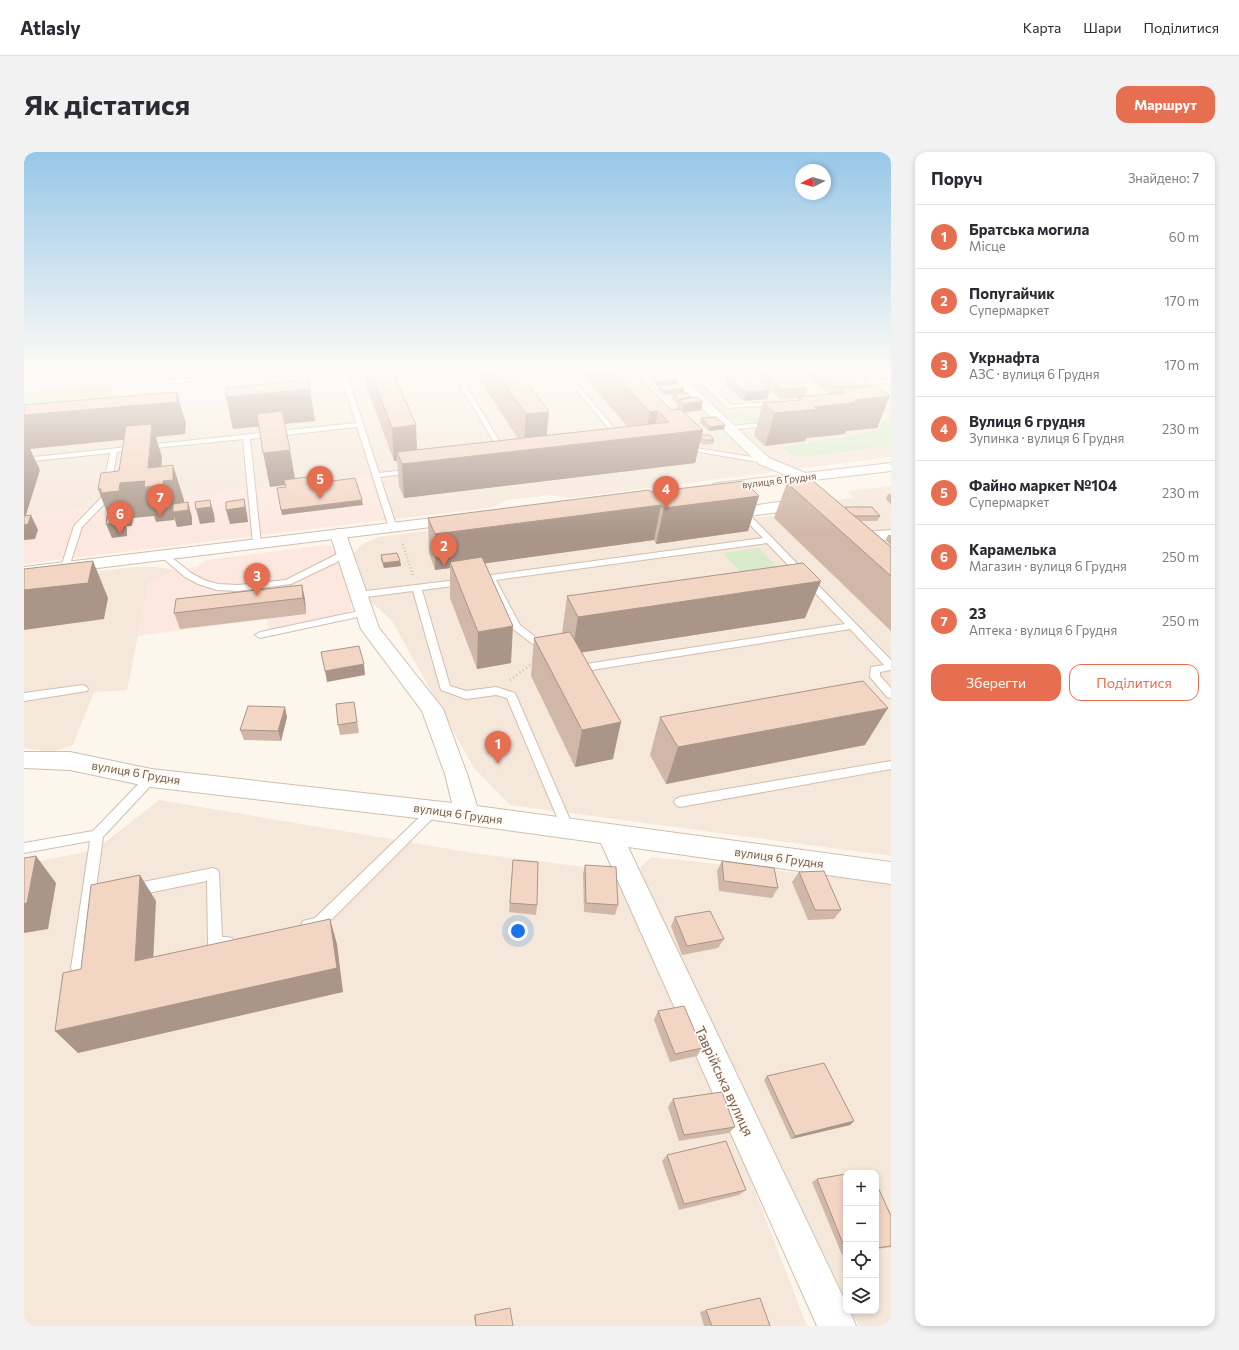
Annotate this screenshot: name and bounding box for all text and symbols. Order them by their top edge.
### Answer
text: Atlasly [20,16,81,39]
text: Карта [1023,19,1061,36]
text: Шари [1083,19,1121,36]
text: Поділитися [1143,19,1219,36]
button: Маршрут [1116,86,1215,123]
text: Як дістатися [24,87,190,121]
north arrow [795,164,831,200]
text: Поруч [931,168,982,189]
text: Знайдено: 7 [1128,170,1199,186]
text: Братська могила [969,220,1089,238]
text: 1 [941,229,947,245]
text: 60 m [1169,229,1199,245]
text: Місце [969,238,1006,254]
text: Попугайчик [969,284,1055,302]
text: 2 [940,293,948,309]
text: 170 m [1164,293,1199,309]
text: Супермаркет [969,302,1049,318]
text: Укрнафта [969,348,1040,366]
text: 3 [940,357,948,373]
text: 170 m [1164,357,1199,373]
text: АЗС · вулиця 6 Грудня [969,366,1100,382]
text: Вулиця 6 грудня [969,412,1085,430]
text: 4 [940,421,948,437]
text: 230 m [1162,421,1199,437]
text: Зупинка · вулиця 6 Грудня [969,430,1124,446]
pin: 5 [307,466,333,499]
street label: вулиця 6 Грудня [741,469,817,491]
pin: 4 [653,476,679,509]
text: Файно маркет №104 [969,476,1117,494]
pin: 7 [147,484,173,517]
text: 5 [940,485,948,501]
text: 230 m [1162,485,1199,501]
text: Супермаркет [969,494,1049,510]
pin: 6 [107,501,133,534]
pin: 2 [431,533,457,566]
text: Карамелька [969,540,1056,558]
text: 6 [940,549,948,565]
text: 250 m [1162,549,1199,565]
text: Магазин · вулиця 6 Грудня [969,558,1127,574]
pin: 3 [244,563,270,596]
text: 23 [969,604,986,622]
text: 7 [940,613,948,629]
text: 250 m [1162,613,1199,629]
text: Аптека · вулиця 6 Грудня [969,622,1117,638]
button: Зберегти [931,664,1061,701]
button: Поділитися [1069,664,1199,701]
pin: 1 [485,731,511,764]
street label: вулиця 6 Грудня [91,757,182,787]
street label: вулиця 6 Грудня [413,800,504,826]
street label: вулиця 6 Грудня [734,844,825,870]
your location [508,921,528,941]
street label: Таврійська вулиця [691,1023,757,1139]
map controls [843,1170,879,1314]
button: + [843,1170,879,1206]
button: − [843,1206,879,1242]
button: locate [843,1242,879,1278]
button: layers [843,1278,879,1314]

